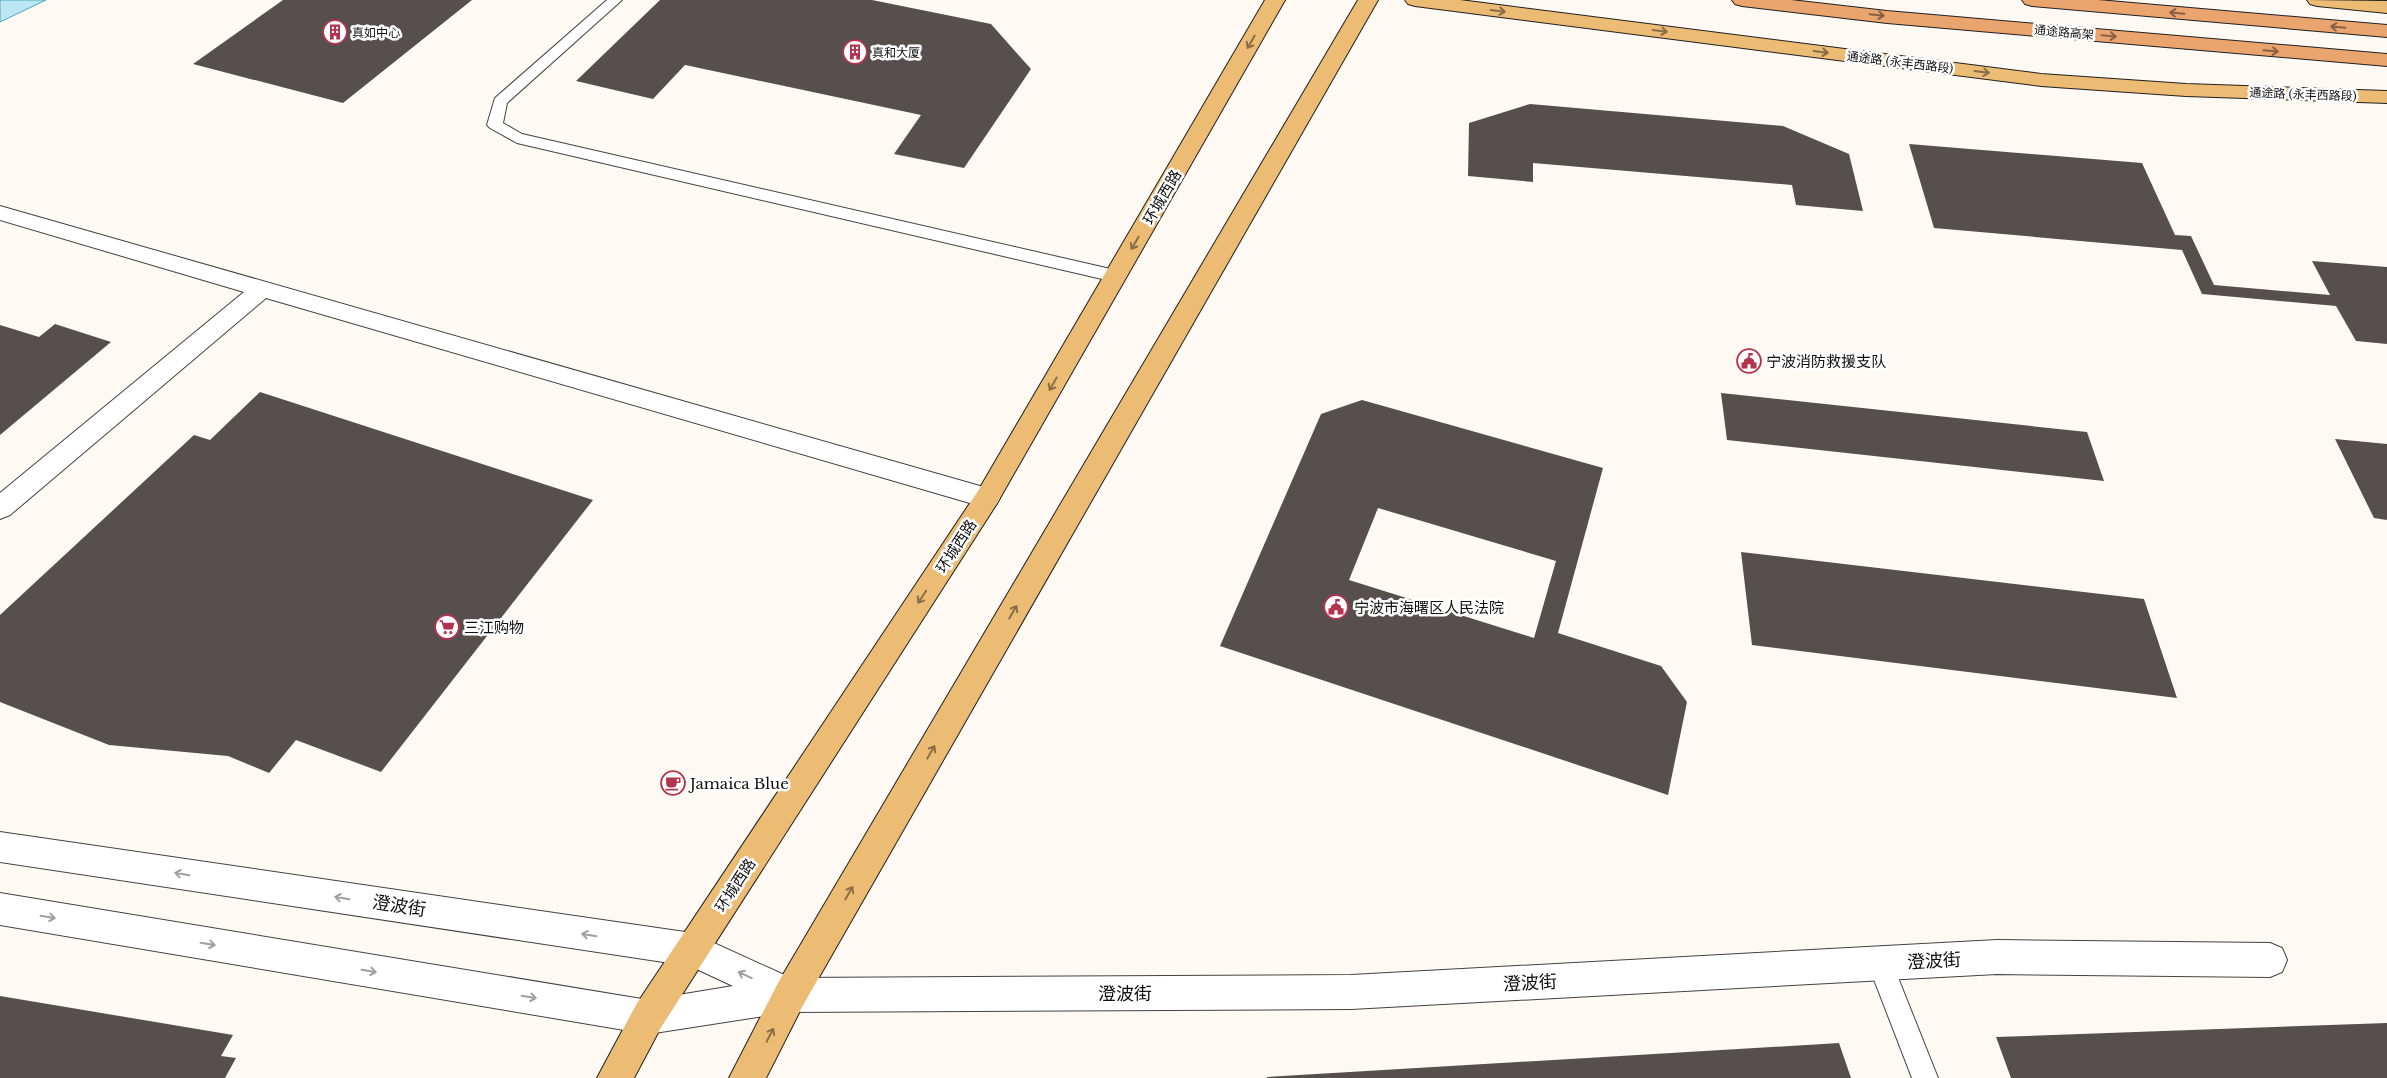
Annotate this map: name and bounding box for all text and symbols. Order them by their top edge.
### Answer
one-way arrow [1490,6,1506,16]
one-way arrow [2169,8,2185,17]
one-way arrow [1869,10,1885,20]
building icon: 真如中心 [322,19,348,45]
street label: 通途路高架 [2033,22,2095,42]
one-way arrow [2331,22,2347,32]
place label: 真如中心 [352,25,400,40]
one-way arrow [1651,26,1667,36]
one-way arrow [2101,32,2117,41]
one-way arrow [1246,35,1256,50]
building icon: 真和大厦 [842,39,868,65]
place label: 真和大厦 [872,45,920,60]
one-way arrow [2263,46,2279,56]
one-way arrow [1812,47,1828,57]
street label: 通途路 (永丰西路段) [1846,48,1954,76]
one-way arrow [1974,67,1990,77]
street label: 通途路 (永丰西路段) [2249,85,2357,103]
street label: 环城西路 [1139,166,1185,228]
one-way arrow [1129,236,1139,250]
public building icon: 宁波消防救援支队 [1736,348,1762,374]
place label: 宁波消防救援支队 [1766,352,1886,371]
one-way arrow [1048,376,1057,391]
street label: 环城西路 [932,516,980,576]
one-way arrow [917,590,928,604]
public building icon: 宁波市海曙区人民法院 [1323,594,1349,620]
place label: 宁波市海曙区人民法院 [1354,598,1504,617]
one-way arrow [1008,605,1018,620]
supermarket icon: 三江购物 [434,614,460,640]
place label: 三江购物 [464,618,524,637]
one-way arrow [926,746,936,760]
cafe icon: Jamaica Blue [660,770,686,796]
place label: Jamaica Blue [688,774,789,793]
street label: 环城西路 [711,855,759,915]
one-way arrow [174,868,190,878]
one-way arrow [845,886,855,901]
street label: 澄波街 [371,891,427,921]
one-way arrow [335,893,351,903]
one-way arrow [40,913,56,923]
one-way arrow [582,930,598,940]
one-way arrow [200,939,216,949]
street label: 澄波街 [1906,949,1962,973]
one-way arrow [360,966,376,976]
one-way arrow [738,970,753,979]
street label: 澄波街 [1502,971,1558,995]
street label: 澄波街 [1098,983,1152,1005]
one-way arrow [521,993,537,1003]
one-way arrow [765,1027,775,1042]

